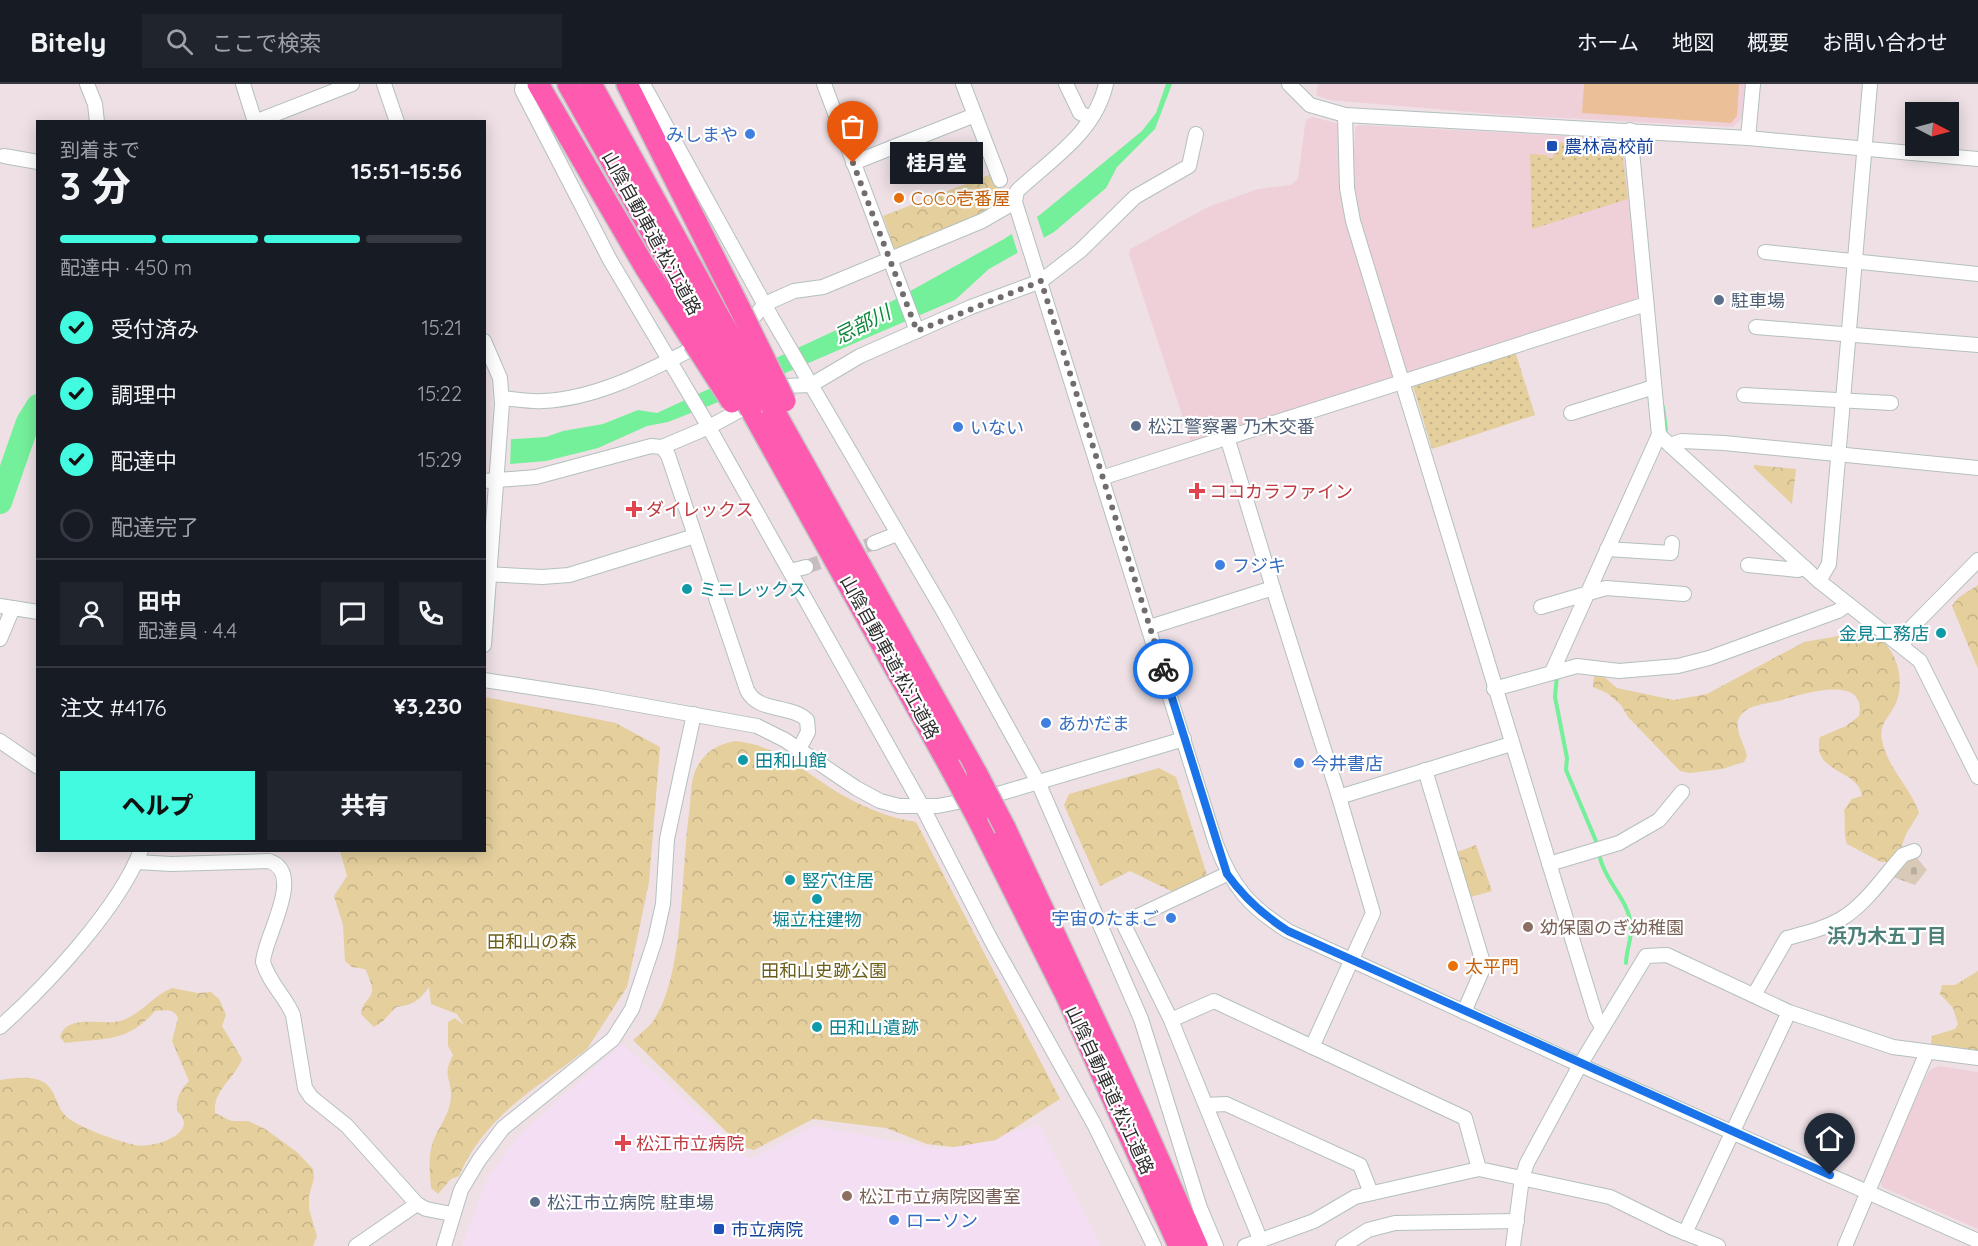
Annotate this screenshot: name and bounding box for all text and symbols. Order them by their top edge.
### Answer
search box [142,14,562,68]
text: Bitely [30,24,106,59]
icon: search [163,25,196,58]
text: ここで検索 [211,29,321,57]
text: ホーム [1577,29,1639,55]
text: 地図 [1672,29,1714,55]
text: 概要 [1747,29,1789,55]
text: お問い合わせ [1822,29,1948,55]
pin [827,101,878,163]
north arrow [1905,102,1959,156]
map controls [1905,102,1959,156]
icon: bag [836,110,869,143]
place label: みしまや [666,123,738,146]
marker: みしまや [743,127,757,141]
place label: 農林高校前 [1564,135,1654,158]
text: 到着まで [60,137,140,162]
marker: 農林高校前 [1545,139,1559,153]
callout: 桂月堂 [889,142,982,184]
street label: 山陰自動車道;松江道路 [597,147,707,319]
text: 桂月堂 [907,150,967,175]
text: 15:51–15:56 [351,157,462,185]
text: 3 分 [60,161,131,210]
place label: CoCo壱番屋 [911,187,1010,210]
marker: CoCo壱番屋 [892,191,906,205]
text: 配達中 · 450 m [60,255,192,280]
place label: 駐車場 [1731,289,1785,312]
marker: 駐車場 [1712,293,1726,307]
water label: 忌部川 [830,298,896,349]
icon: check [60,311,93,344]
text: 受付済み [111,315,199,343]
text: 15:21 [421,315,462,340]
icon: check [60,377,93,410]
text: 調理中 [111,381,177,409]
text: 15:22 [418,381,462,406]
place label: 松江警察署 乃木交番 [1148,415,1315,438]
place label: いない [970,416,1024,439]
marker: 松江警察署 乃木交番 [1129,419,1143,433]
marker: いない [951,420,965,434]
icon: check [60,443,93,476]
text: 配達中 [111,447,177,475]
text: 15:29 [418,447,462,472]
place label: ココカラファイン [1209,480,1353,503]
marker: ココカラファイン [1190,484,1204,498]
place label: ダイレックス [646,498,753,521]
marker: ダイレックス [627,502,641,516]
text: 配達完了 [111,513,199,541]
place label: フジキ [1232,554,1286,577]
marker: フジキ [1213,558,1227,572]
street label: 山陰自動車道;松江道路 [835,571,945,743]
place label: ミニレックス [699,578,806,601]
button: person [60,582,123,645]
button: chat [321,582,384,645]
button: phone [399,582,462,645]
marker: ミニレックス [680,582,694,596]
text: 田中 [138,587,182,615]
text: 配達員 · 4.4 [138,618,237,643]
place label: 金見工務店 [1839,622,1929,645]
marker: 金見工務店 [1934,626,1948,640]
courier [1133,639,1193,699]
icon: bike [1147,653,1180,686]
text: ¥3,230 [393,692,462,720]
text: 注文 #4176 [60,694,166,722]
place label: あかだま [1058,712,1130,735]
marker: あかだま [1039,716,1053,730]
place label: 田和山館 [755,749,827,772]
place label: 今井書店 [1311,752,1383,775]
marker: 田和山館 [736,753,750,767]
marker: 今井書店 [1292,756,1306,770]
button: ヘルプ [60,771,255,840]
button: 共有 [267,771,462,840]
place label: 竪穴住居 [802,869,874,892]
marker: 竪穴住居 [783,873,797,887]
marker: 堀立柱建物 [810,892,824,906]
place label: 宇宙のたまご [1052,907,1159,930]
place label: 堀立柱建物 [772,908,862,931]
marker: 宇宙のたまご [1164,911,1178,925]
place label: 幼保園のぎ幼稚園 [1540,916,1684,939]
marker: 幼保園のぎ幼稚園 [1521,920,1535,934]
district label: 浜乃木五丁目 [1827,923,1947,948]
park label: 田和山の森 [487,930,577,953]
place label: 太平門 [1465,955,1519,978]
park label: 田和山史跡公園 [761,959,887,982]
marker: 太平門 [1446,959,1460,973]
street label: 山陰自動車道;松江道路 [1061,1002,1159,1178]
place label: 田和山遺跡 [829,1016,919,1039]
marker: 田和山遺跡 [810,1020,824,1034]
pin [1804,1113,1855,1175]
icon: home [1813,1122,1846,1155]
place label: 松江市立病院 [636,1132,744,1155]
marker: 松江市立病院 [614,1134,632,1152]
place label: 松江市立病院図書室 [859,1185,1021,1208]
marker: 松江市立病院図書室 [840,1189,854,1203]
place label: 松江市立病院 駐車場 [547,1191,714,1214]
marker: 松江市立病院 駐車場 [528,1195,542,1209]
place label: ローソン [906,1209,978,1232]
marker: ローソン [887,1213,901,1227]
place label: 市立病院 [731,1218,803,1241]
marker: 市立病院 [712,1222,726,1236]

